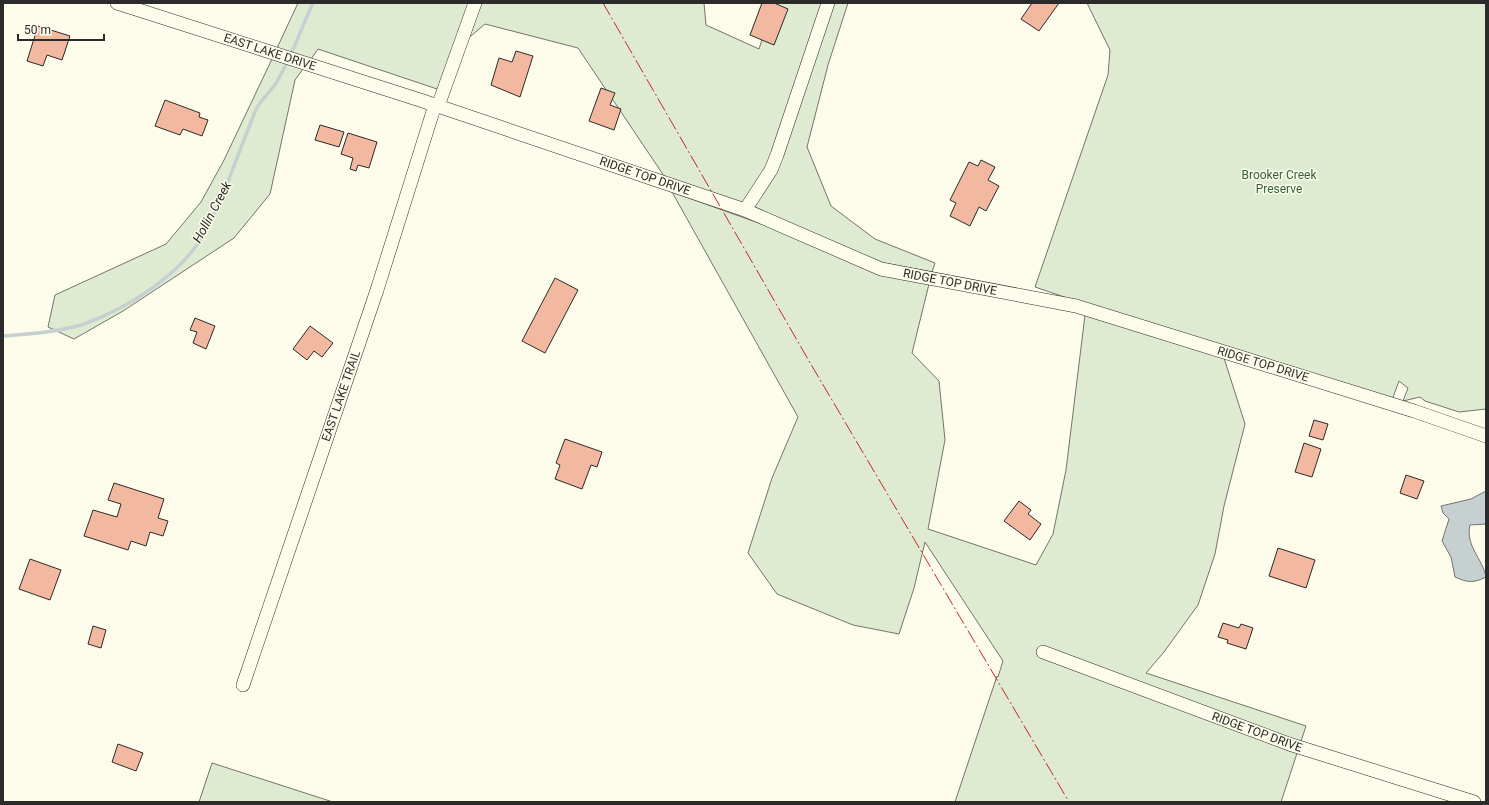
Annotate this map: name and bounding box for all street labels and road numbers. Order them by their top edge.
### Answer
street label: EAST LAKE DRIVE [222,30,318,74]
street label: RIDGE TOP DRIVE [598,154,692,198]
street label: RIDGE TOP DRIVE [902,266,998,298]
street label: RIDGE TOP DRIVE [1215,343,1311,385]
street label: EAST LAKE TRAIL [319,348,363,443]
street label: RIDGE TOP DRIVE [1210,709,1304,755]

